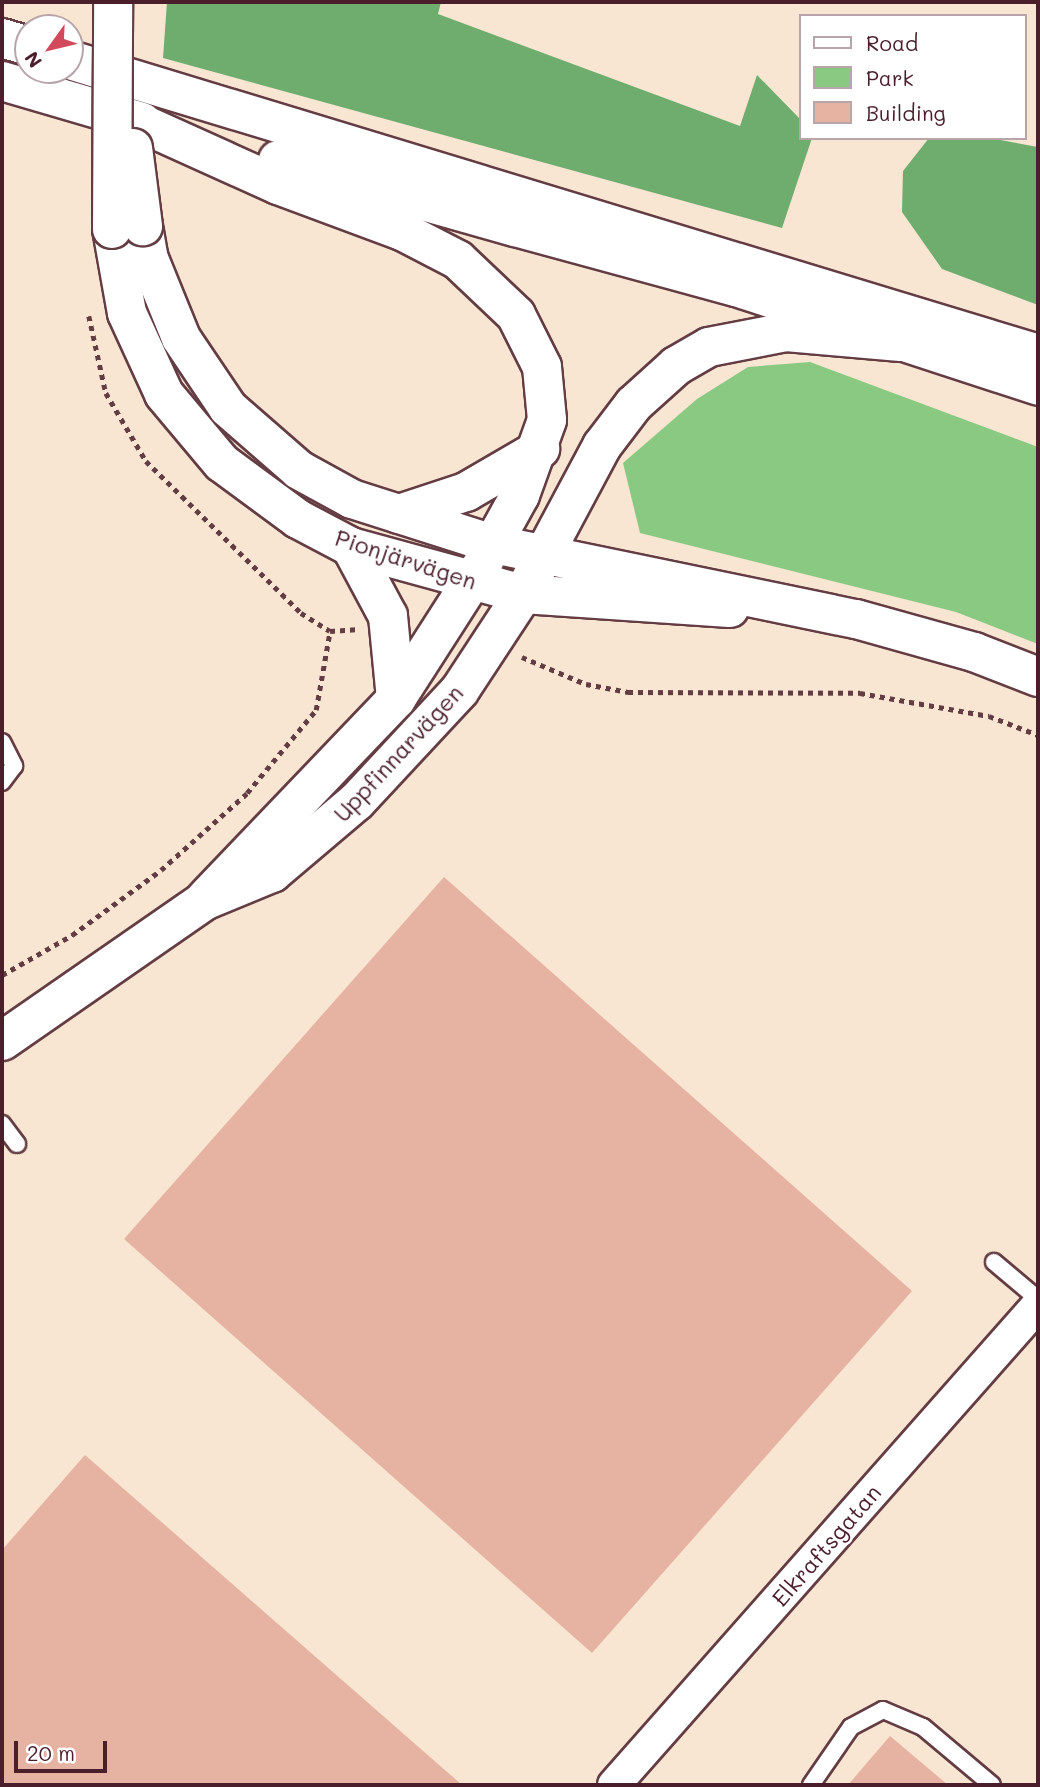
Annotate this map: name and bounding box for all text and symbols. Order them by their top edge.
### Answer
north arrow [14,14,84,84]
legend [799,14,1026,140]
text: Road [866,29,918,56]
text: N [18,47,47,73]
text: Park [866,64,914,91]
text: Building [866,99,946,126]
street label: Pionjärvägen [332,523,480,595]
street label: Uppfinnarvägen [328,679,468,827]
street label: Elkraftsgatan [766,1479,886,1611]
scale bar [18,1728,110,1772]
text: 20 m [27,1739,75,1766]

